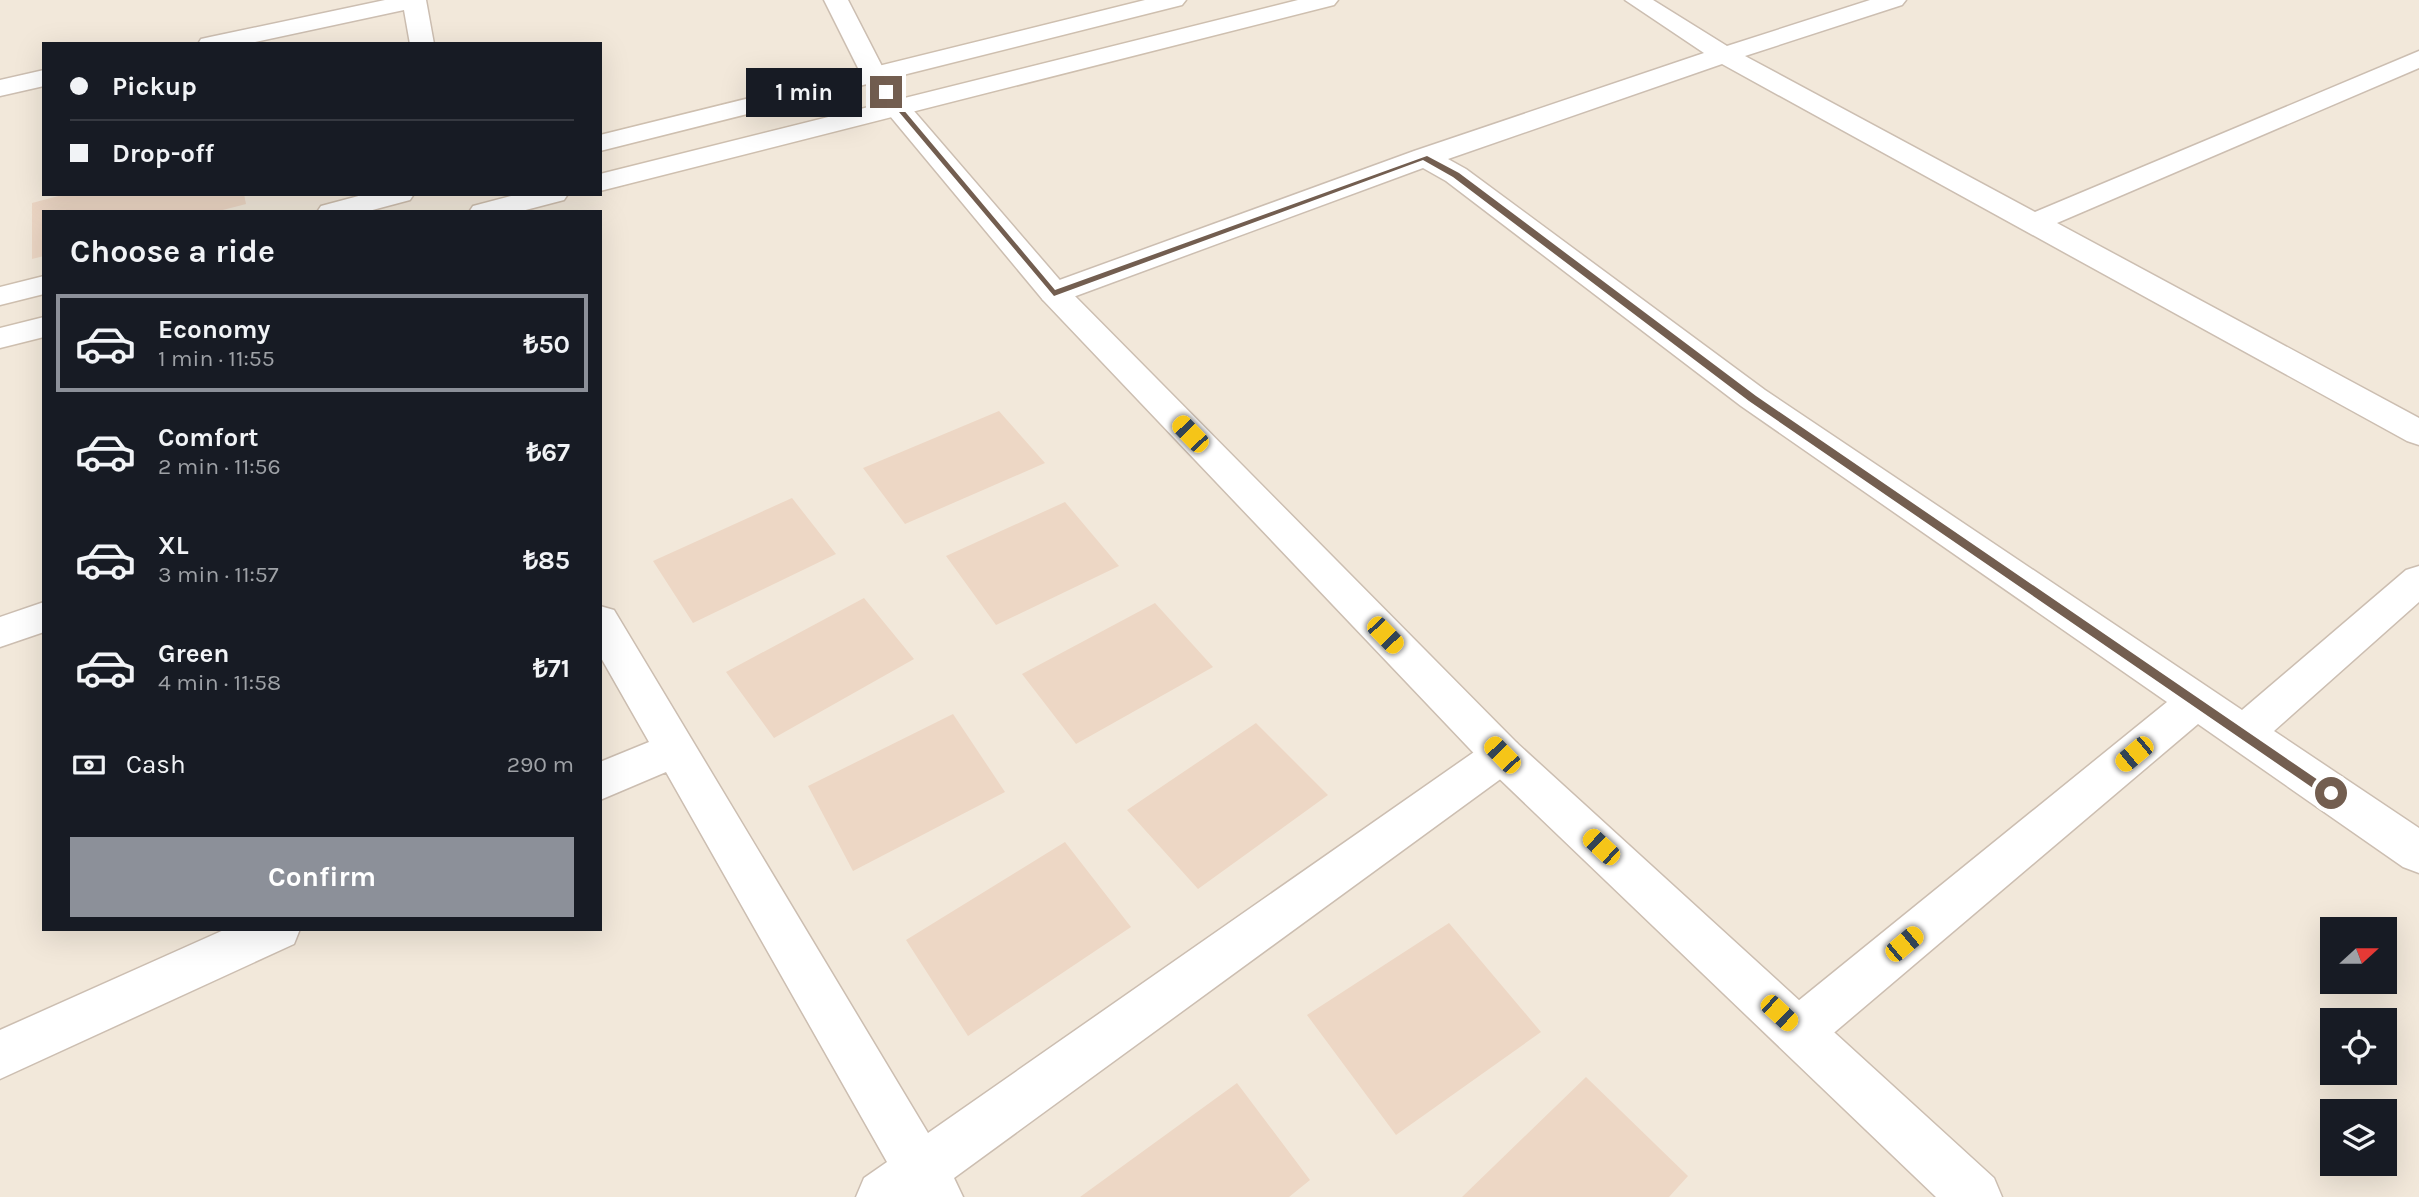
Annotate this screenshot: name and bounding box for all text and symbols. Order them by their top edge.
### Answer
callout: 1 min [746,68,862,116]
text: Pickup [112,71,197,102]
route end [870,76,902,108]
text: 1 min [775,79,833,106]
text: Drop-off [112,138,214,169]
text: Choose a ride [70,233,275,270]
icon: car [74,312,137,375]
text: Economy [158,314,270,345]
text: ₺50 [524,329,570,360]
text: 1 min · 11:55 [158,345,275,372]
car [1168,412,1213,456]
icon: car [74,420,137,483]
text: Comfort [158,422,259,453]
text: ₺67 [526,437,570,468]
text: 2 min · 11:56 [158,453,281,480]
icon: car [74,528,137,591]
text: XL [158,530,189,561]
text: ₺85 [523,545,570,576]
text: 3 min · 11:57 [158,561,279,588]
car [1363,613,1408,657]
icon: car [74,636,137,699]
text: Green [158,638,230,669]
text: ₺71 [533,653,570,684]
text: 4 min · 11:58 [158,669,281,696]
car [2112,732,2157,776]
car [1480,733,1525,777]
icon: cash [70,746,108,784]
text: Cash [126,749,186,780]
text: 290 m [507,751,574,778]
route start [2315,777,2347,809]
car [1579,825,1624,869]
button: Confirm [70,837,574,917]
north arrow [2320,917,2398,994]
map controls [2320,917,2397,1176]
car [1882,922,1927,966]
car [1757,991,1802,1035]
button: locate [2320,1008,2397,1085]
button: layers [2320,1099,2397,1176]

